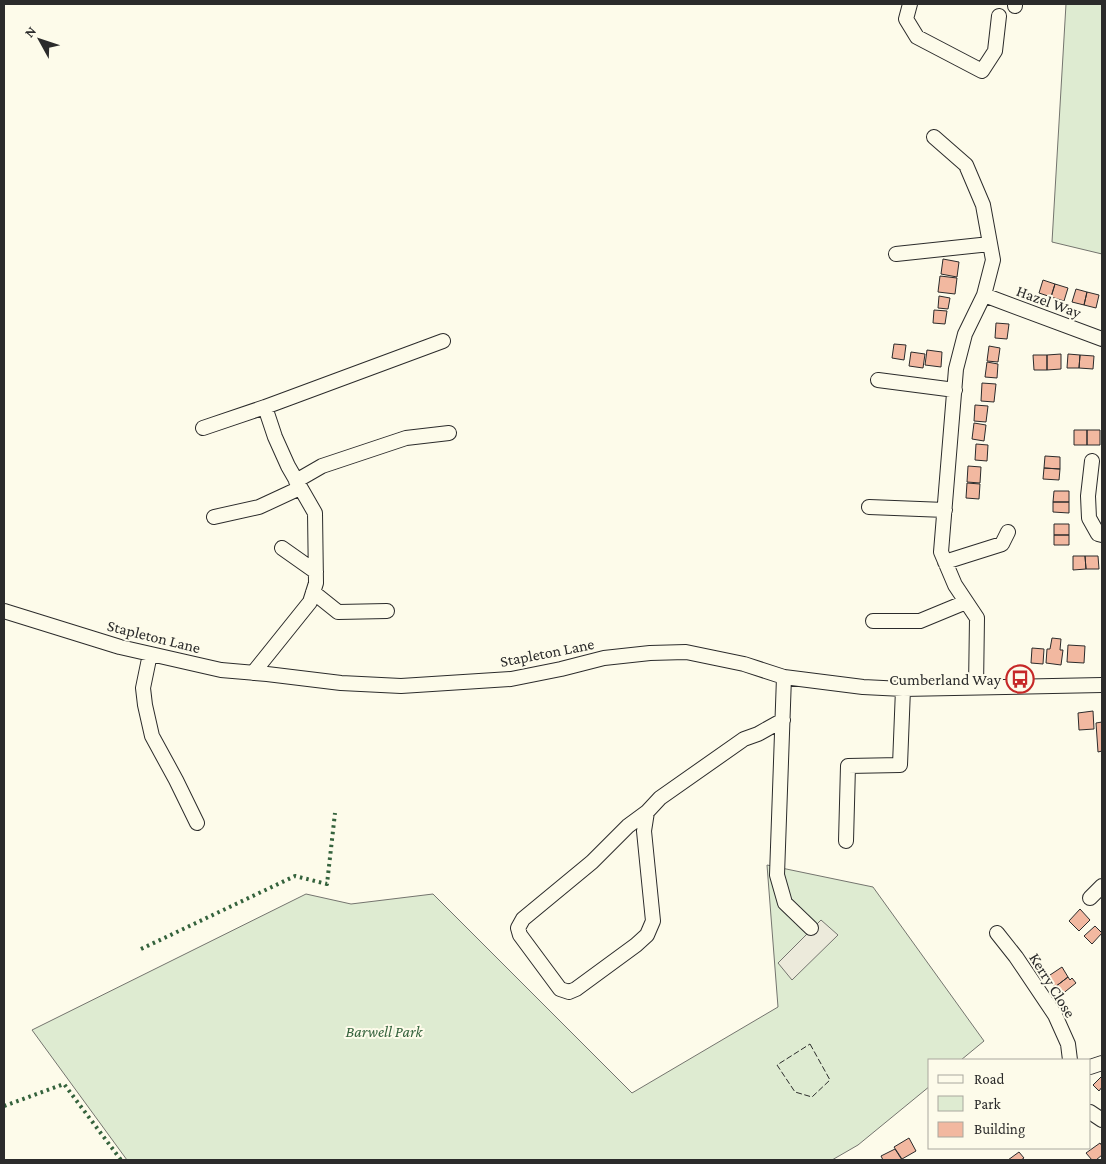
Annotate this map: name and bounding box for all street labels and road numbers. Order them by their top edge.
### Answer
street label: Hazel Way [1014,282,1084,322]
street label: Stapleton Lane [105,617,202,657]
street label: Stapleton Lane [499,635,596,671]
street label: Kerry Close [1025,950,1079,1021]

